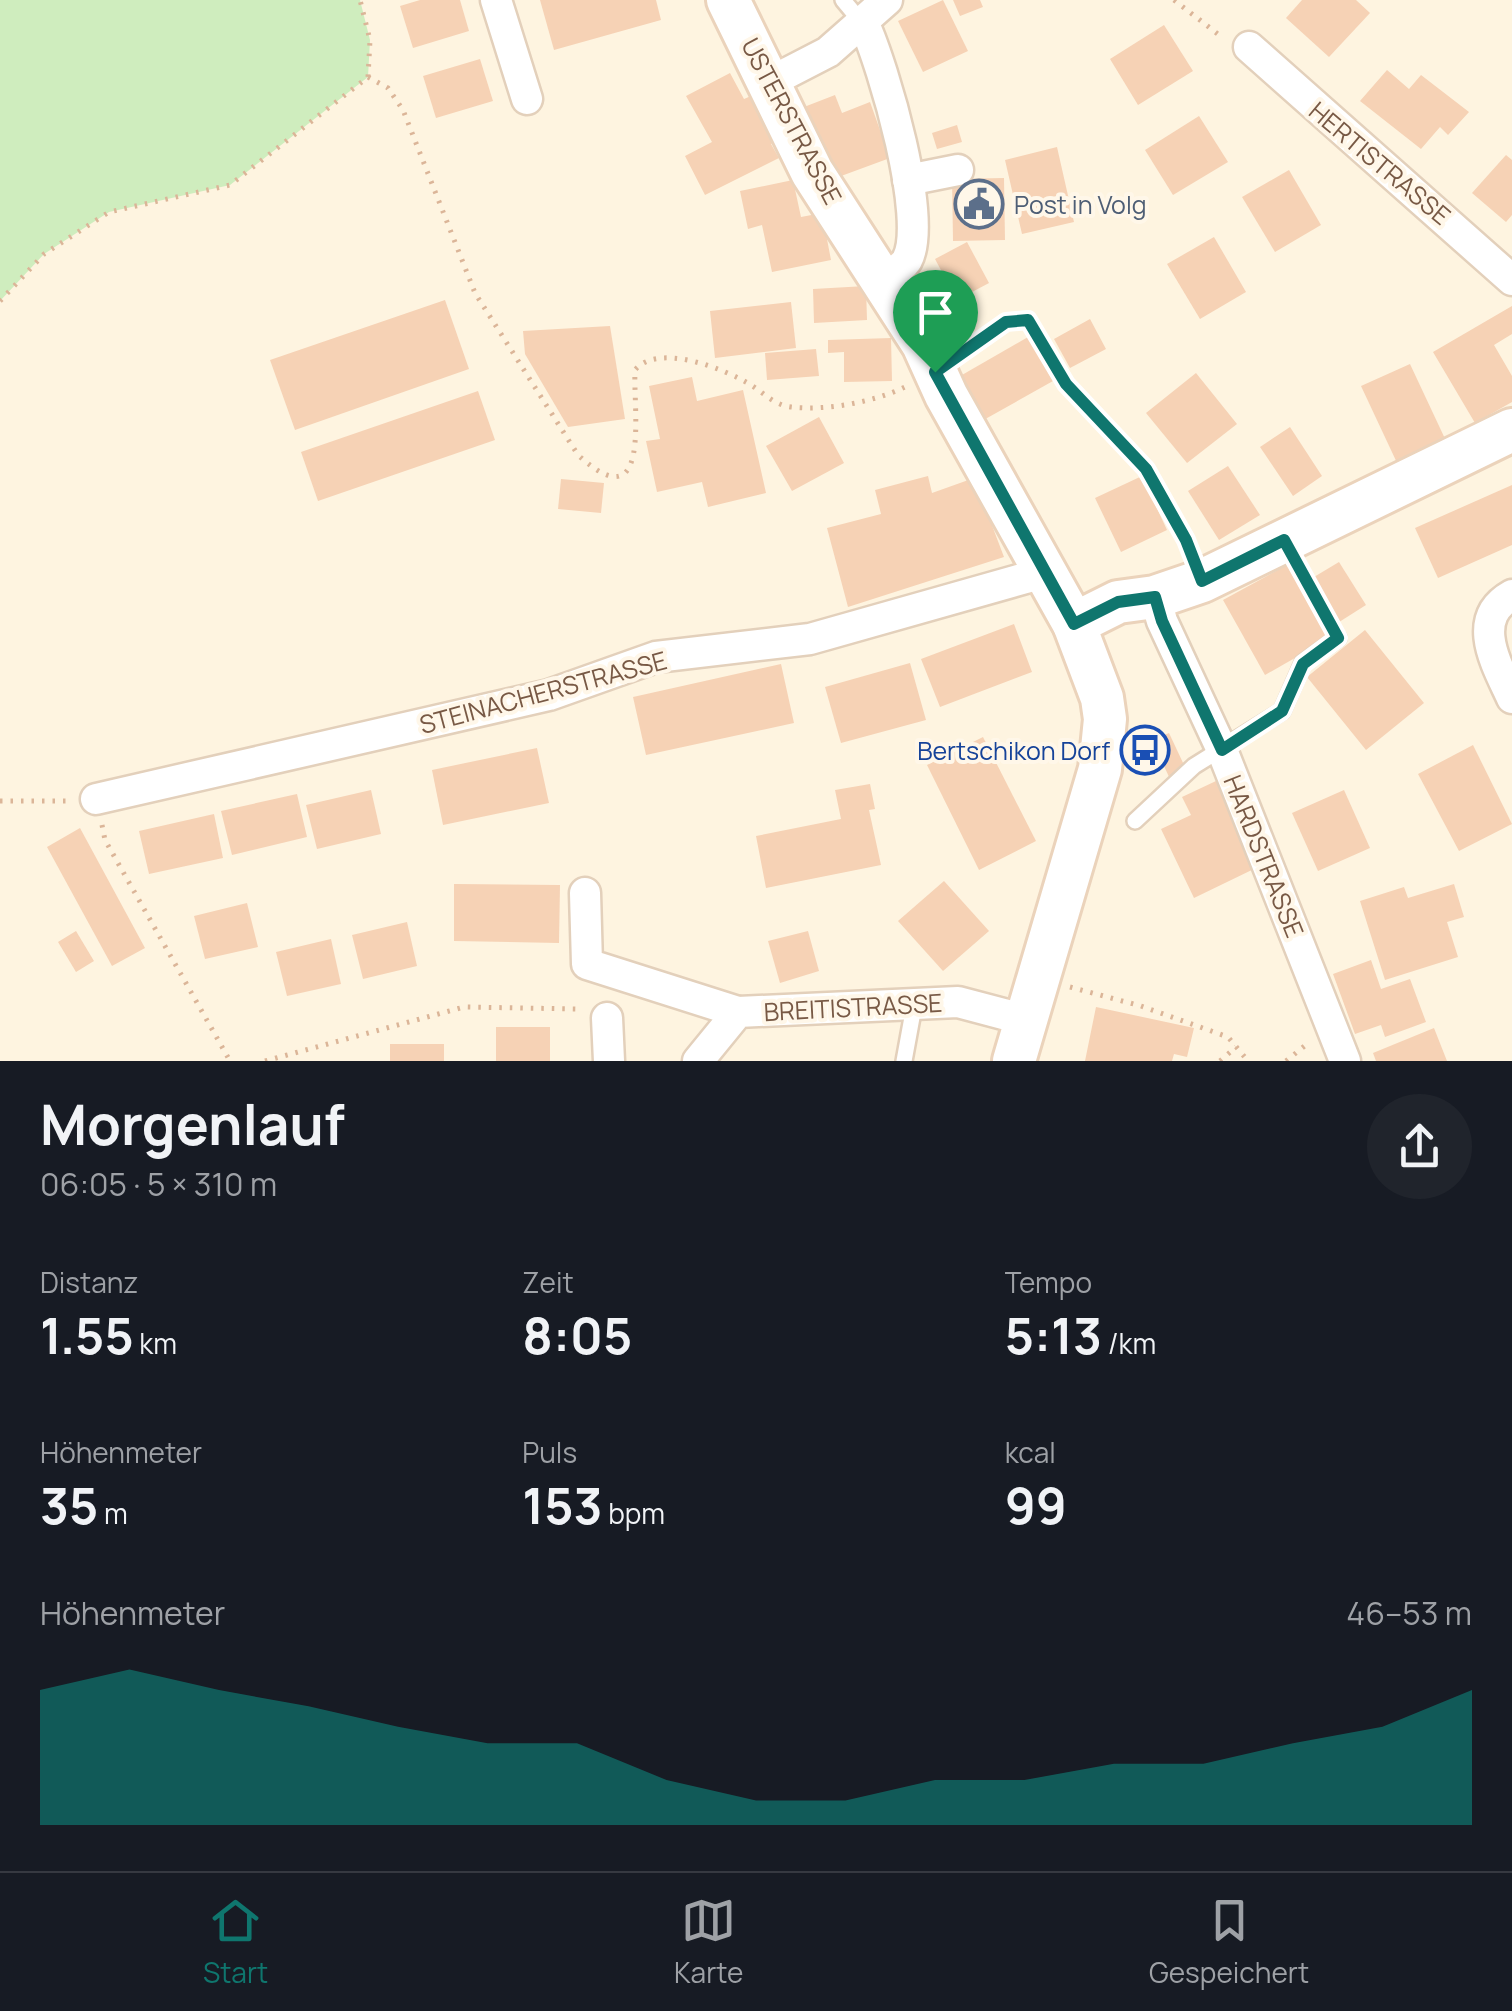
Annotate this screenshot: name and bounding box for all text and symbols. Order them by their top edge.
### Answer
street label: USTERSTRASSE [733,32,851,210]
street label: HERTISTRASSE [1302,93,1458,233]
public building icon: Post in Volg [953,178,1005,230]
place label: Post in Volg [1014,187,1147,222]
pin [893,270,978,373]
icon: arrive [908,285,963,340]
street label: STEINACHERSTRASSE [415,642,671,742]
bus stop icon: Bertschikon Dorf [1119,724,1171,776]
place label: Bertschikon Dorf [917,733,1110,768]
street label: HARDSTRASSE [1215,770,1313,942]
street label: BREITISTRASSE [763,985,943,1029]
text: Morgenlauf [40,1086,345,1162]
button: share [1367,1094,1472,1199]
text: 06:05 · 5 × 310 m [40,1162,277,1206]
text: Distanz [40,1263,138,1301]
text: Zeit [522,1263,574,1301]
text: Tempo [1005,1263,1092,1301]
text: 1.55 [40,1301,134,1369]
text: 8:05 [522,1301,632,1369]
text: 5:13 [1005,1301,1102,1369]
text: km [134,1324,177,1362]
text: /km [1102,1324,1156,1362]
text: Höhenmeter [40,1433,202,1471]
text: Puls [522,1433,577,1471]
text: kcal [1005,1433,1056,1471]
text: 35 [40,1471,98,1539]
text: 153 [522,1471,603,1539]
text: 99 [1005,1471,1067,1539]
text: m [98,1494,128,1532]
text: bpm [603,1494,665,1532]
text: Höhenmeter [40,1591,225,1635]
text: 46–53 m [1346,1591,1472,1635]
tab: Start [203,1893,268,1991]
tab: Karte [674,1893,743,1991]
tab: Gespeichert [1149,1893,1309,1991]

